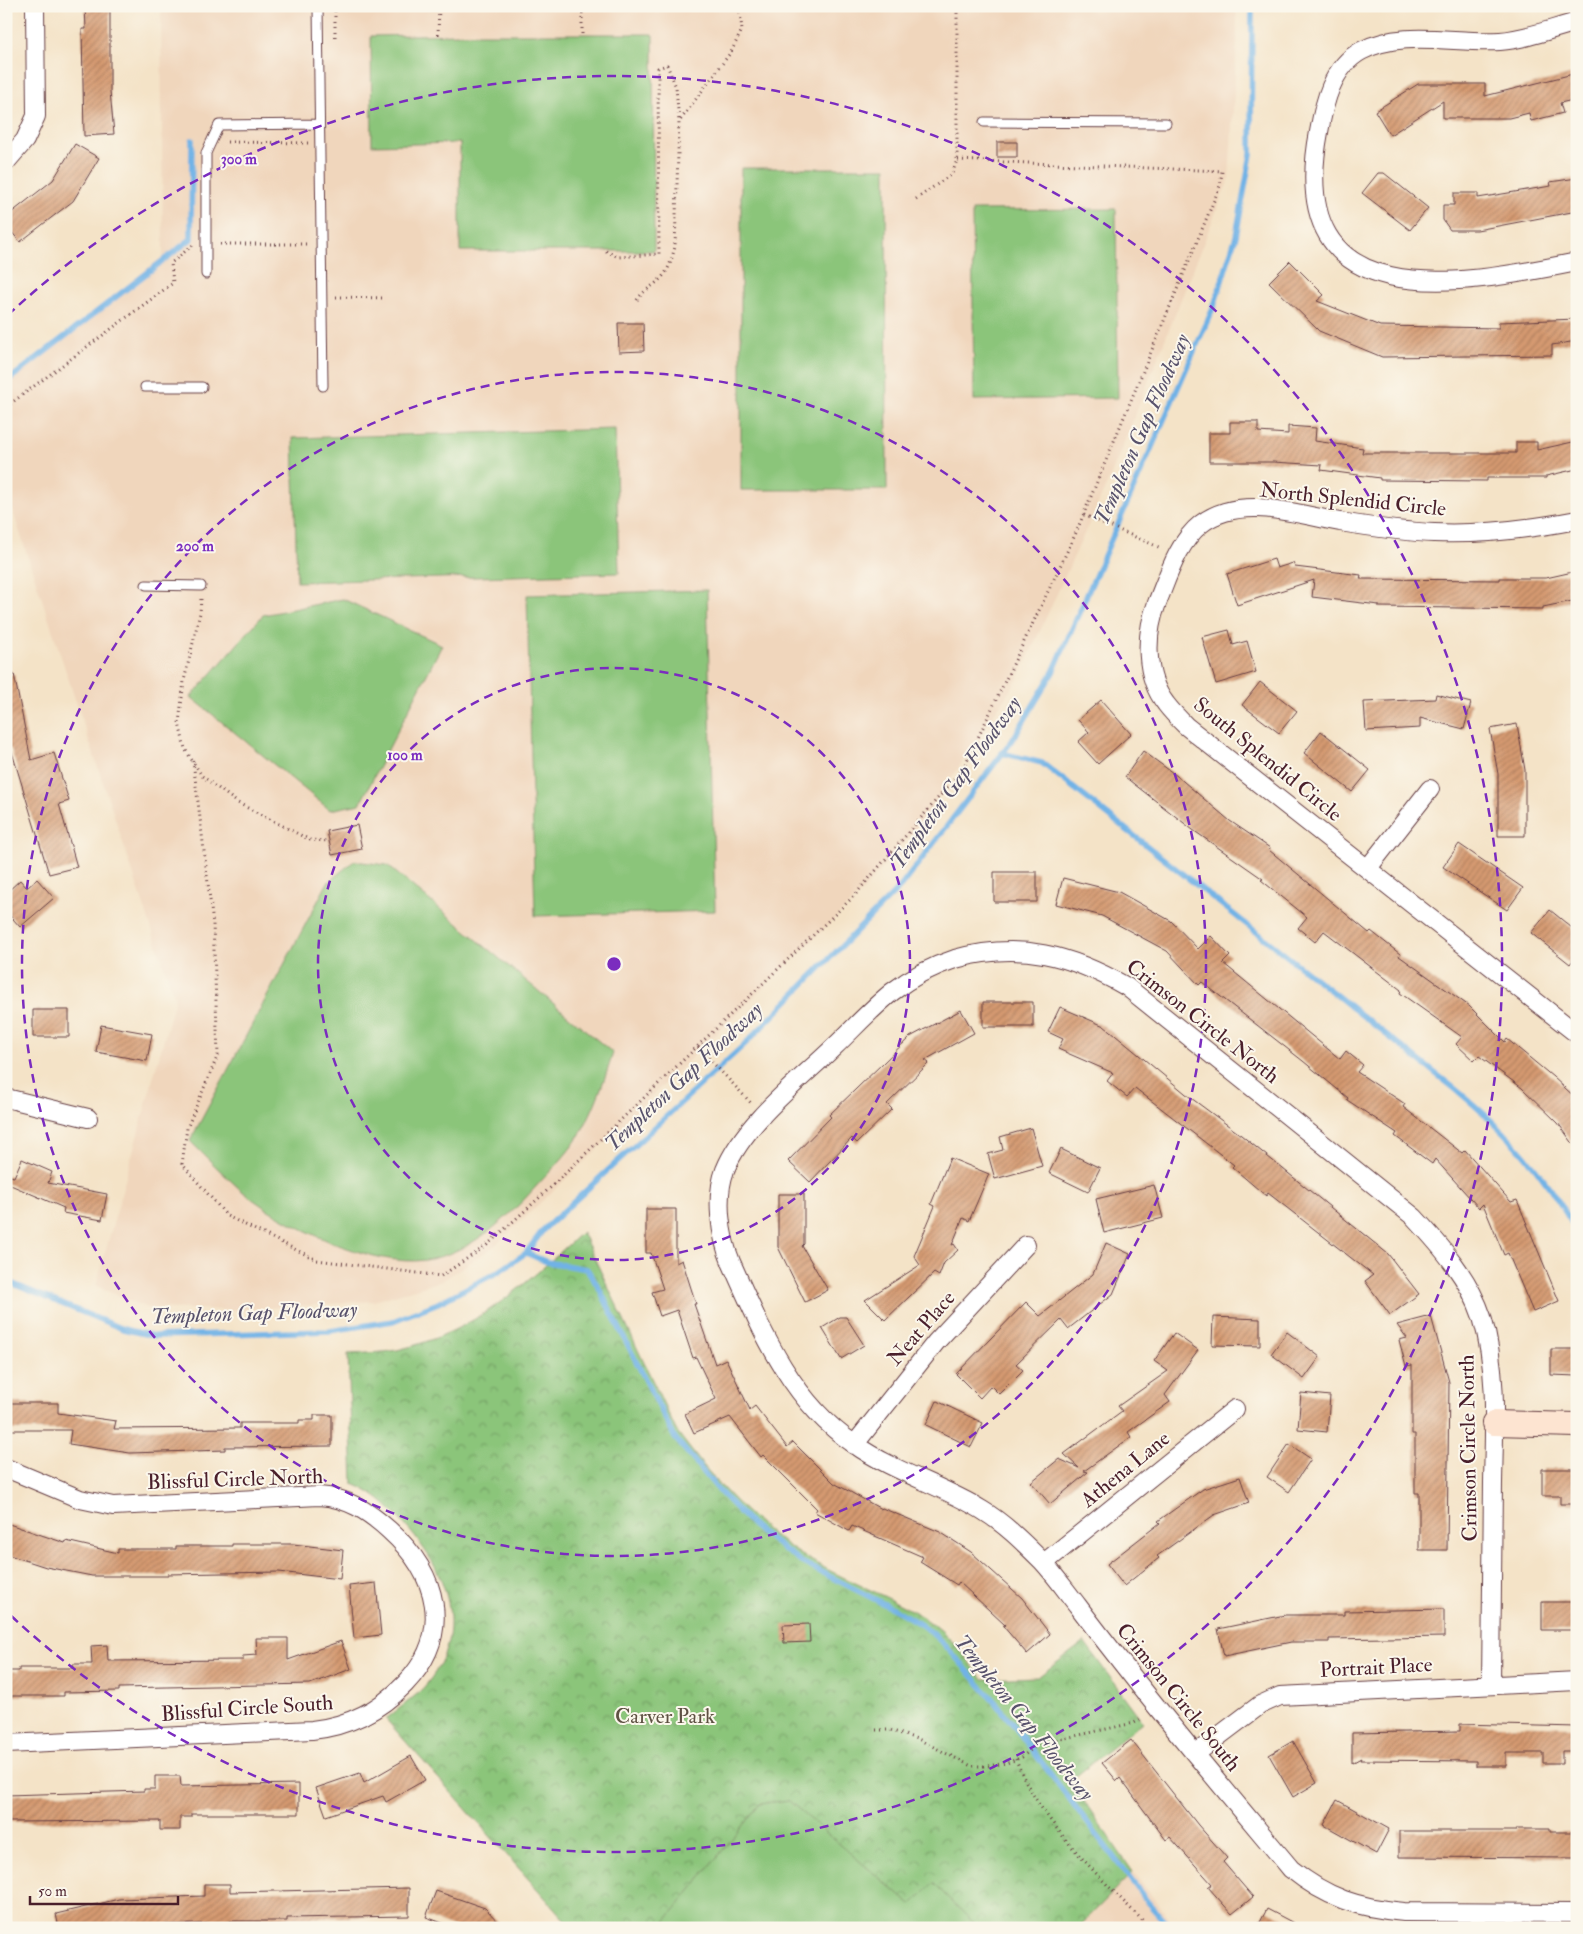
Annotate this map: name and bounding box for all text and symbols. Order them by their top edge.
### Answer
text: 300 m [221,150,257,169]
water label: Templeton Gap Floodway [1087,329,1197,529]
street label: North Splendid Circle [1258,476,1448,523]
text: 200 m [176,537,214,556]
water label: Templeton Gap Floodway [884,690,1028,874]
street label: South Splendid Circle [1188,691,1348,828]
text: 100 m [387,746,423,765]
street label: Crimson Circle North [1121,953,1285,1090]
centre of rings [605,955,623,973]
water label: Templeton Gap Floodway [599,996,769,1157]
street label: Neat Place [881,1285,961,1371]
water label: Templeton Gap Floodway [150,1295,358,1331]
street label: Crimson Circle North [1453,1354,1484,1542]
street label: Athena Lane [1074,1425,1176,1514]
street label: Blissful Circle North [147,1463,323,1496]
street label: Crimson Circle South [1110,1618,1247,1777]
water label: Templeton Gap Floodway [948,1629,1100,1807]
street label: Portrait Place [1319,1651,1433,1684]
street label: Blissful Circle South [160,1689,334,1728]
park label: Carver Park [615,1703,715,1730]
scale bar [30,1874,178,1906]
text: 50 m [38,1882,67,1901]

